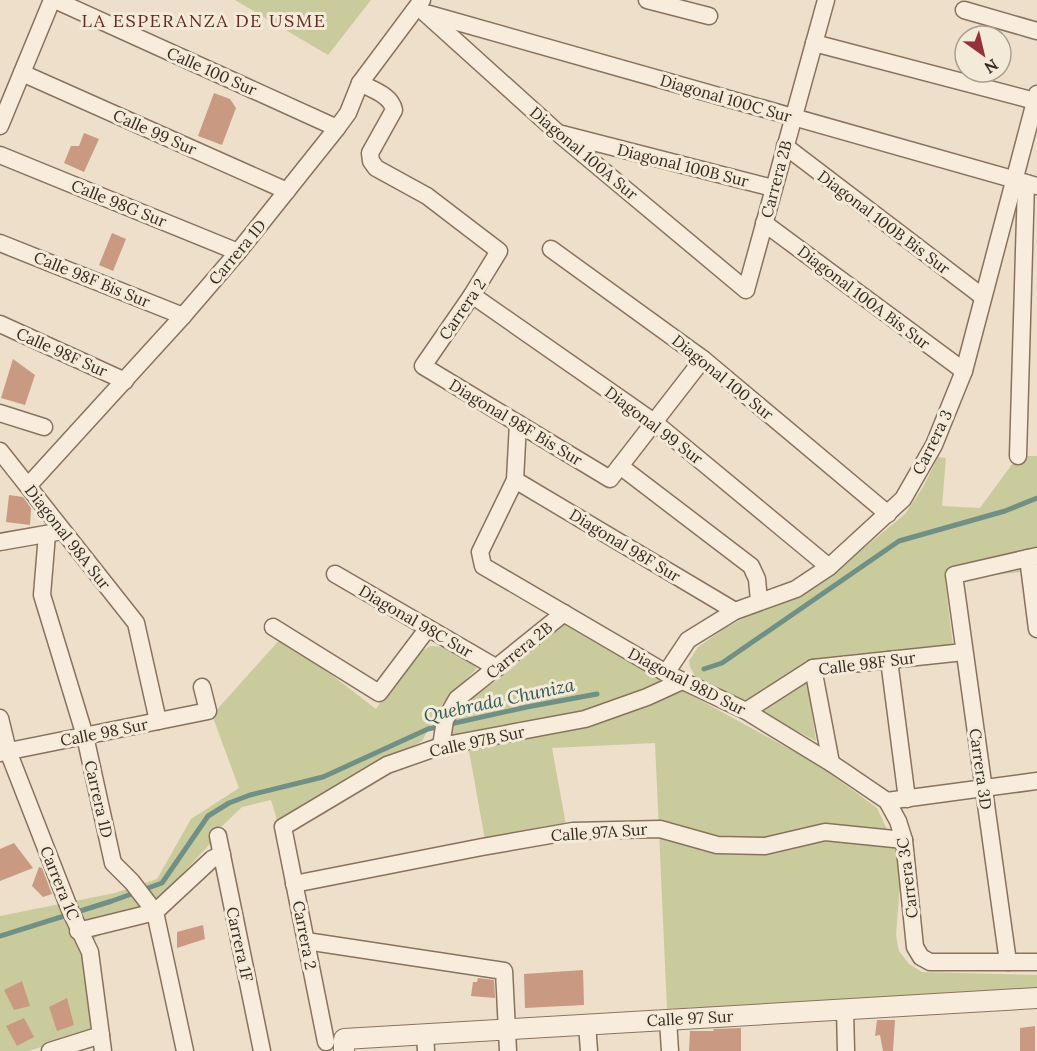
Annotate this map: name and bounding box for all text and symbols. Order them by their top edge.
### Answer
district label: LA ESPERANZA DE USME [82,9,326,32]
north arrow [953,24,1013,84]
street label: Calle 100 Sur [164,42,260,100]
text: N [981,55,1002,78]
street label: Diagonal 100C Sur [658,70,794,126]
street label: Diagonal 100A Sur [526,102,642,204]
street label: Calle 99 Sur [110,105,200,159]
street label: Carrera 2B [756,138,796,220]
street label: Diagonal 100B Sur [615,139,751,191]
street label: Diagonal 100B Bis Sur [814,166,954,278]
street label: Calle 98G Sur [68,175,170,231]
street label: Carrera 1D [204,215,270,289]
street label: Diagonal 100A Bis Sur [794,241,934,353]
street label: Calle 98F Bis Sur [31,247,153,311]
street label: Carrera 2 [434,275,490,343]
street label: Calle 98F Sur [13,323,111,381]
street label: Diagonal 100 Sur [668,330,778,424]
street label: Diagonal 98F Bis Sur [446,374,586,470]
street label: Diagonal 99 Sur [601,382,707,468]
street label: Carrera 3 [908,406,956,478]
street label: Diagonal 98A Sur [21,481,115,593]
street label: Diagonal 98F Sur [566,504,684,586]
street label: Diagonal 98C Sur [355,580,477,662]
street label: Carrera 2B [482,617,556,683]
street label: Diagonal 98D Sur [625,643,749,719]
street label: Calle 98F Sur [817,647,917,679]
water label: Quebrada Chuniza [422,673,577,727]
street label: Calle 98 Sur [58,714,150,750]
street label: Calle 97B Sur [428,721,527,761]
street label: Carrera 3D [965,727,997,811]
street label: Carrera 1D [80,758,118,840]
street label: Calle 97A Sur [550,819,648,845]
street label: Carrera 3C [892,836,922,920]
street label: Carrera 1C [36,843,84,923]
street label: Carrera 2 [289,899,321,971]
street label: Carrera 1F [222,905,258,983]
street label: Calle 97 Sur [646,1006,734,1030]

